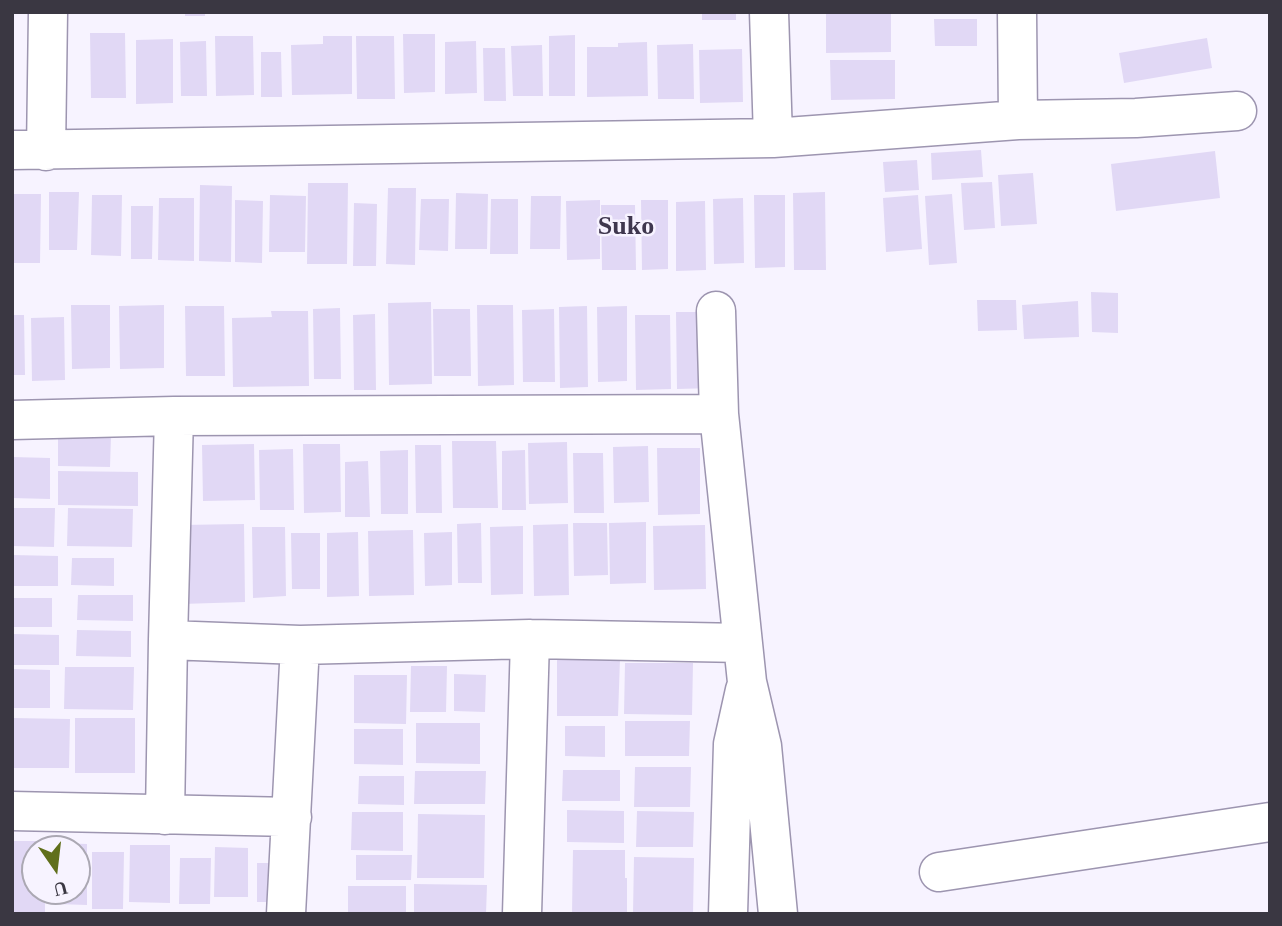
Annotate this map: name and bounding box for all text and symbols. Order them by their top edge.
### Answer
district label: Suko [598,211,654,243]
north arrow [21,835,91,905]
text: U [52,877,70,901]

